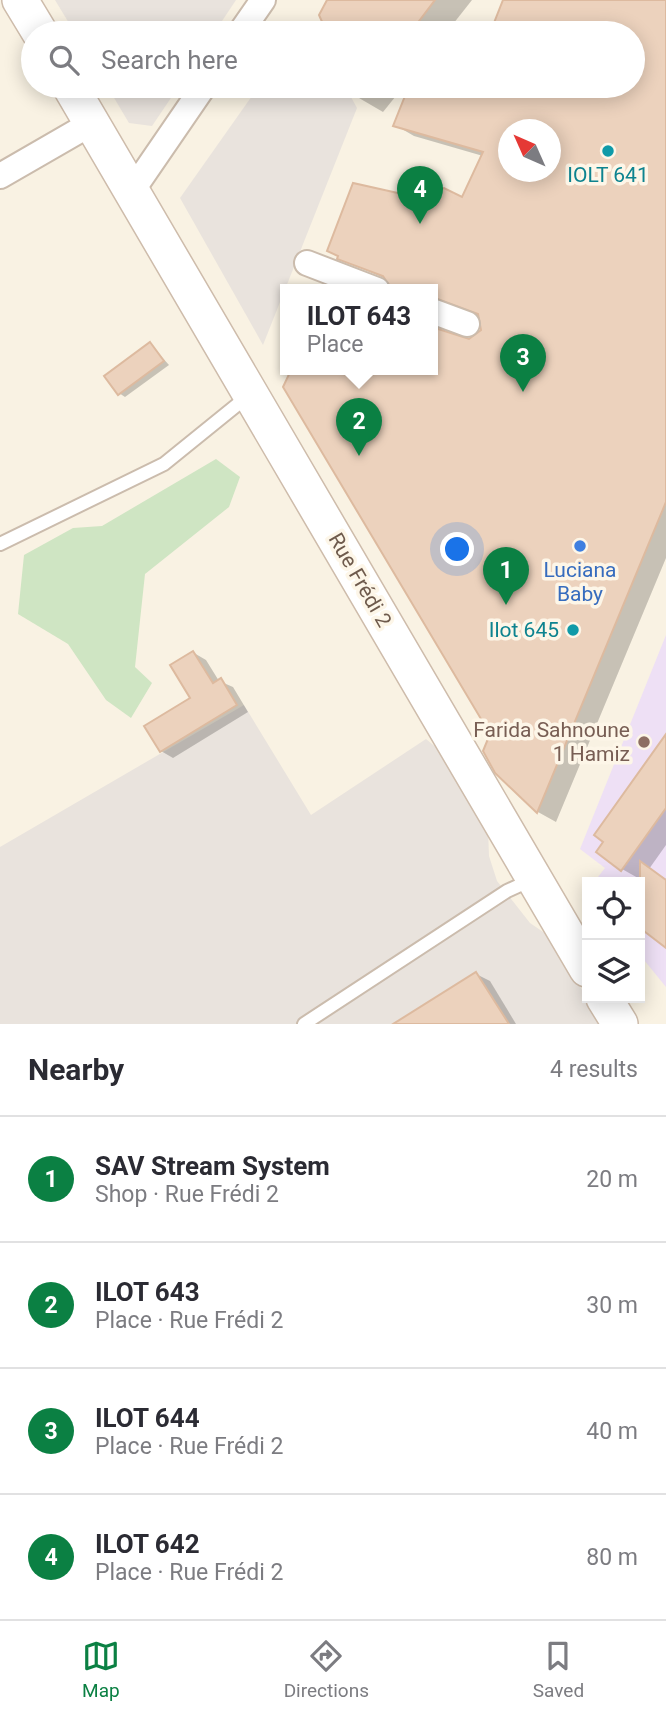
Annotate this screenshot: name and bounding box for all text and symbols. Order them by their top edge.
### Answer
search box [21,21,645,98]
icon: search [45,41,83,79]
text: Search here [101,45,238,75]
north arrow [498,119,561,182]
marker: IOLT 641 [600,143,616,159]
place label: IOLT 641 [567,163,649,187]
pin: 4 [397,166,443,224]
popup [280,284,438,375]
text: ILOT 643 [307,301,411,331]
text: Place [307,331,364,358]
pin: 3 [500,334,546,392]
pin: 2 [336,398,382,456]
street label: Rue Frédi 2 [324,529,397,631]
your location [440,532,474,566]
marker: Luciana Baby [572,538,588,554]
pin: 1 [483,547,529,605]
place label: Luciana Baby [544,558,616,606]
place label: Ilot 645 [489,618,559,642]
marker: Ilot 645 [565,622,581,638]
place label: Farida Sahnoune 1 Hamiz [473,718,630,766]
marker: Farida Sahnoune 1 Hamiz [636,734,652,750]
map controls [582,877,645,1003]
button: locate [582,877,645,940]
button: layers [582,940,645,1003]
text: Nearby [28,1052,124,1087]
text: 4 results [550,1056,638,1083]
text: SAV Stream System [95,1151,330,1181]
text: 1 [44,1166,58,1193]
text: 20 m [586,1166,638,1193]
text: Shop · Rue Frédi 2 [95,1181,279,1208]
text: ILOT 643 [95,1277,200,1307]
text: 2 [44,1292,58,1319]
text: 30 m [586,1292,638,1319]
text: Place · Rue Frédi 2 [95,1307,283,1334]
text: ILOT 644 [95,1403,200,1433]
text: 3 [44,1418,58,1445]
text: 40 m [586,1418,638,1445]
text: Place · Rue Frédi 2 [95,1433,283,1460]
text: ILOT 642 [95,1529,200,1559]
text: 4 [44,1544,58,1571]
text: 80 m [586,1544,638,1571]
text: Place · Rue Frédi 2 [95,1559,283,1586]
tab: Map [82,1637,120,1702]
tab: Directions [284,1637,369,1702]
tab: Saved [533,1637,584,1702]

